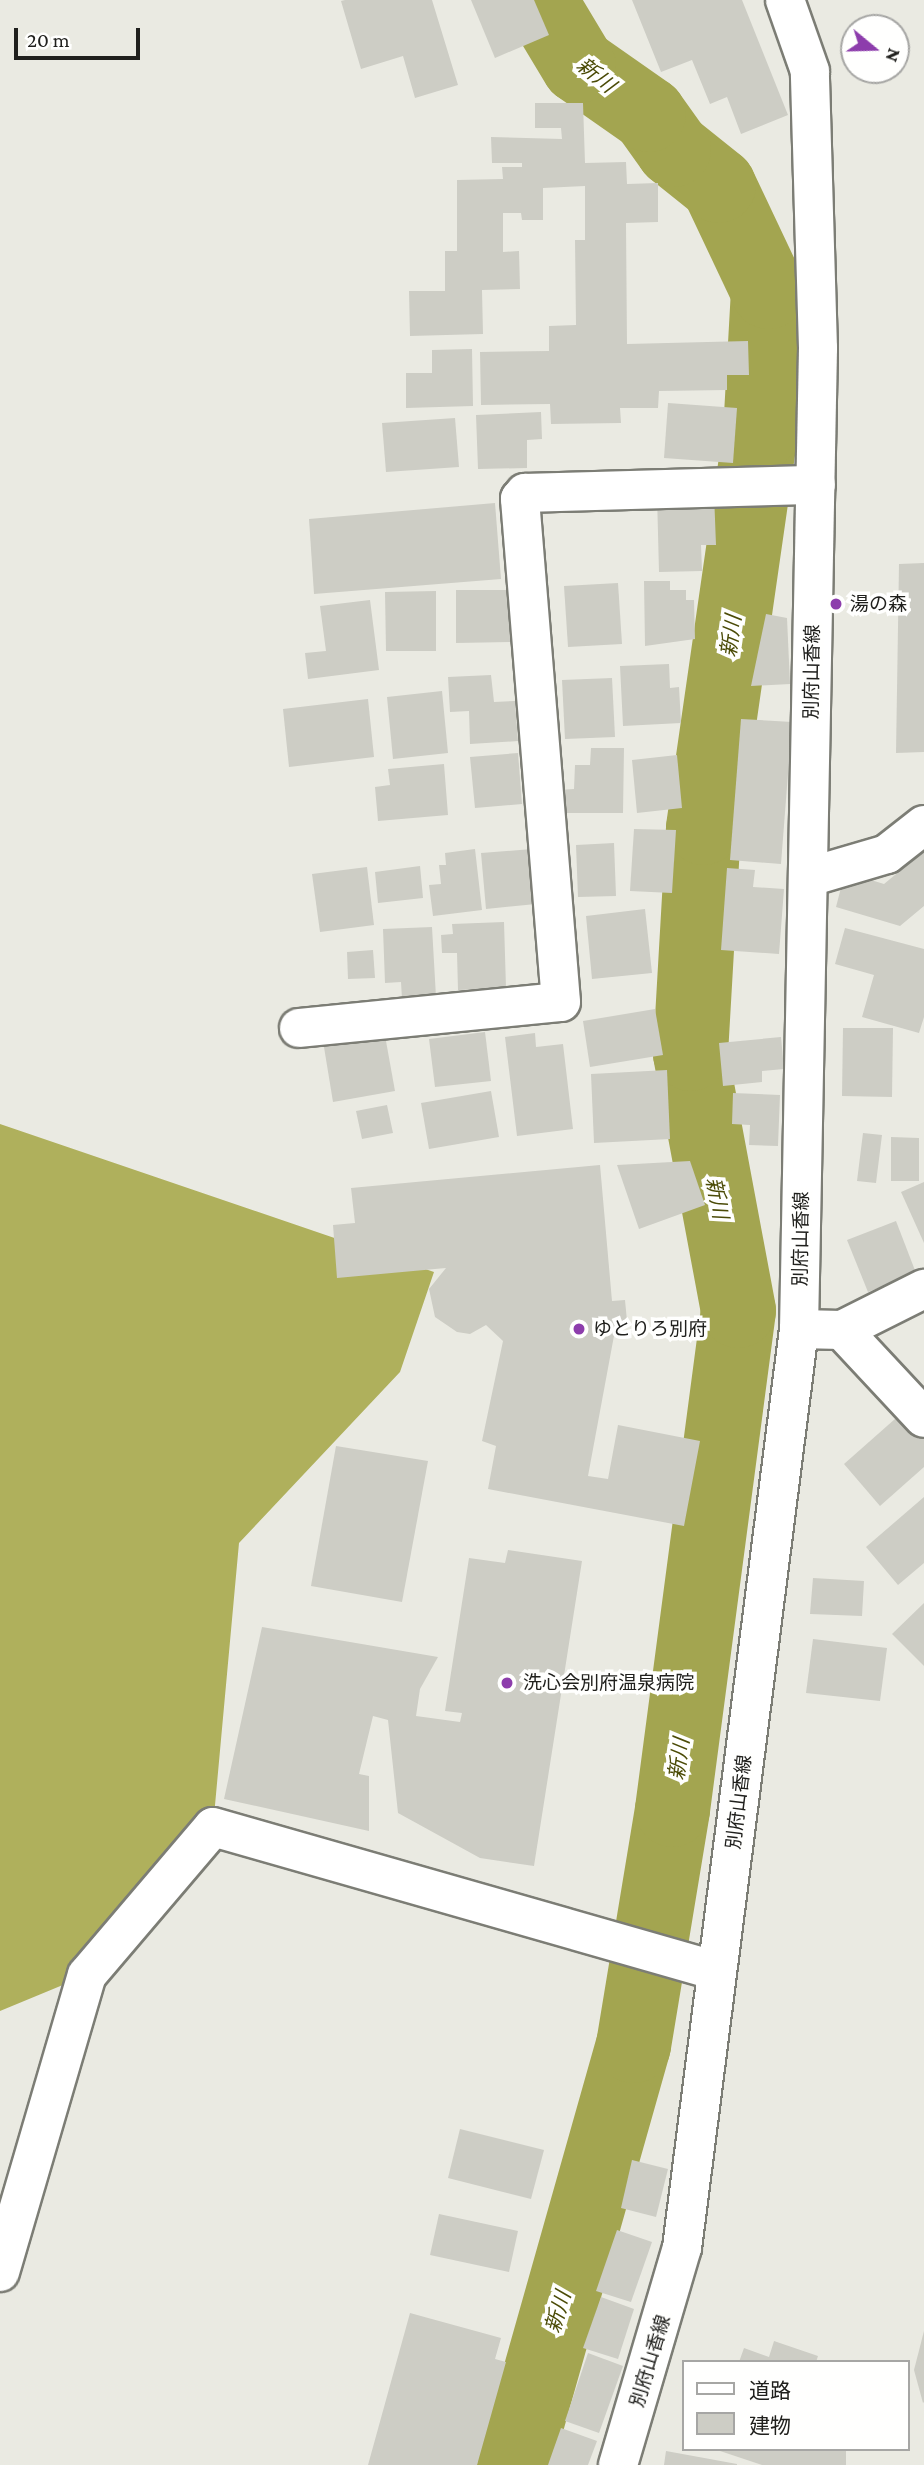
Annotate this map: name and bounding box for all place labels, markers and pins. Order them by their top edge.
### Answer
place label: 湯の森 [850,593,907,615]
marker: 湯の森 [828,596,844,612]
place label: ゆとりろ別府 [593,1318,707,1340]
marker: ゆとりろ別府 [571,1321,587,1337]
place label: 洗心会別府温泉病院 [523,1672,694,1694]
marker: 洗心会別府温泉病院 [497,1673,517,1693]

